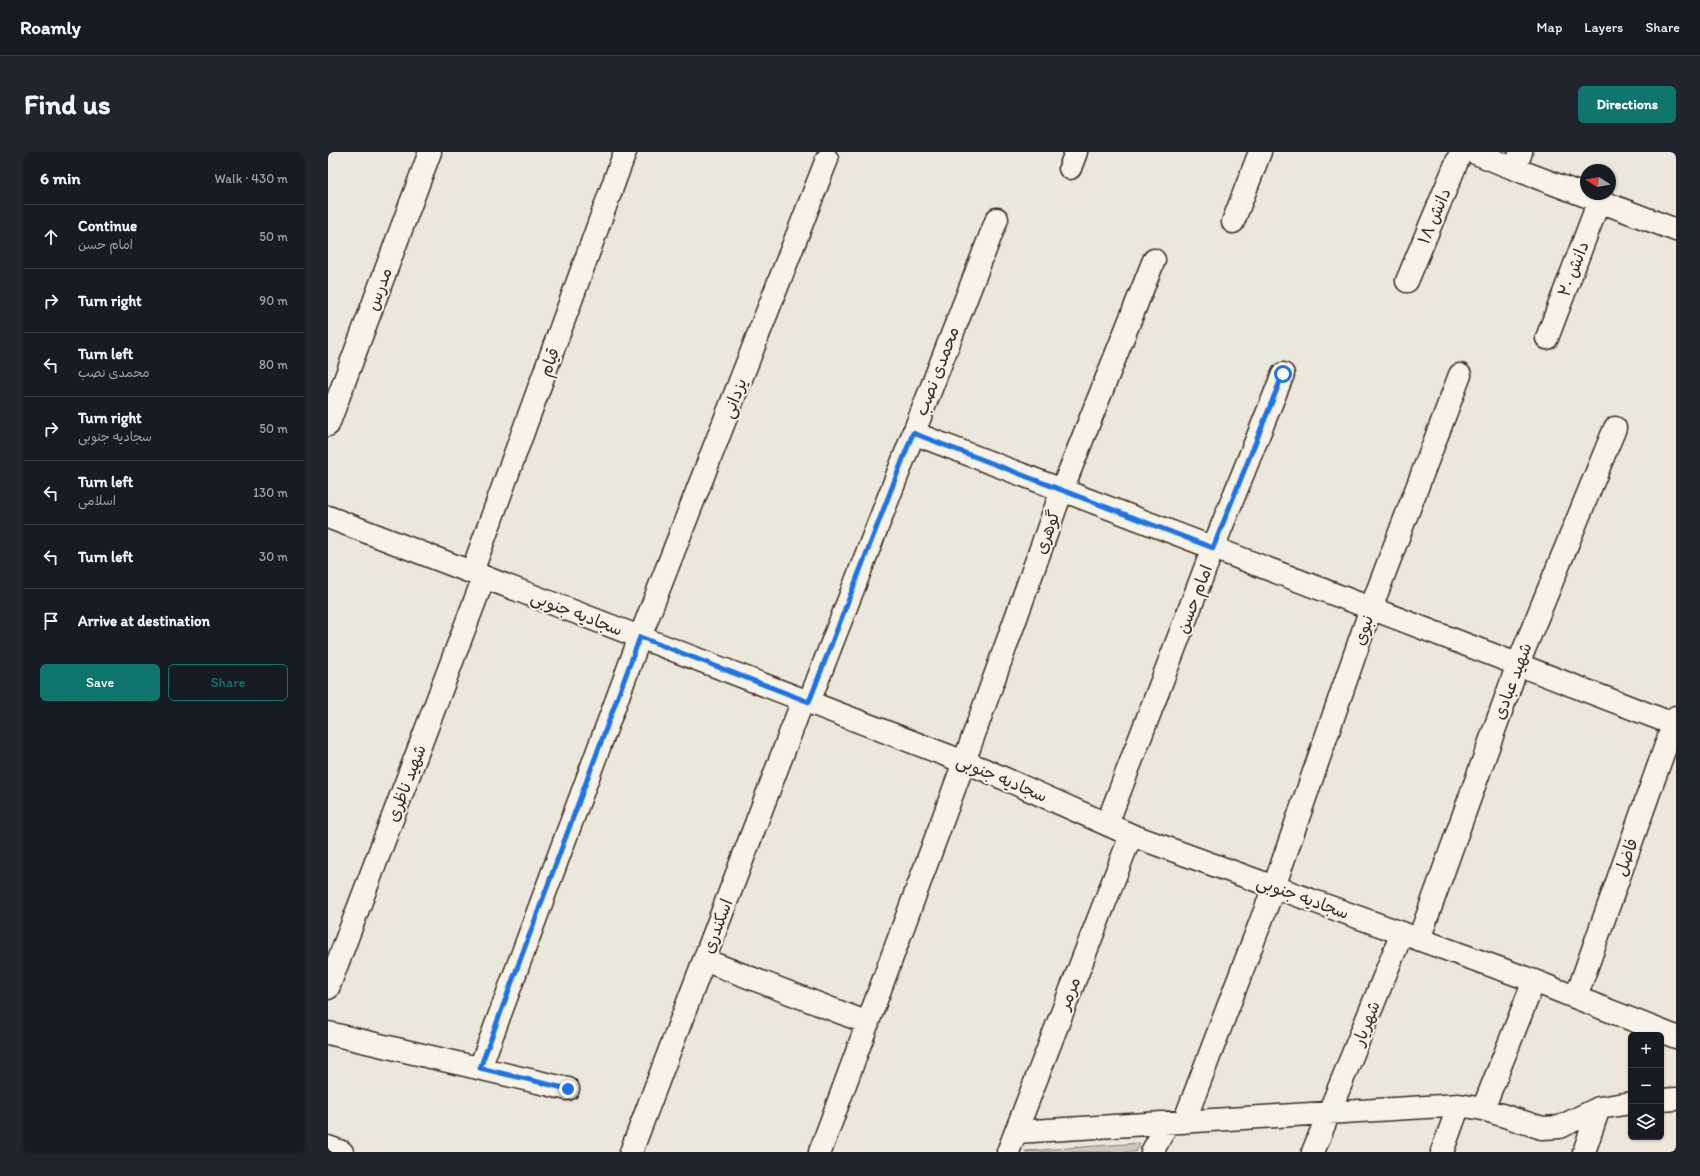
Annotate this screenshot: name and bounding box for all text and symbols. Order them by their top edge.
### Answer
text: Roamly [20,16,81,39]
text: Map [1537,19,1562,36]
text: Layers [1584,19,1623,36]
text: Share [1645,19,1680,36]
button: Directions [1578,86,1676,123]
text: Find us [24,87,111,121]
north arrow [1580,164,1616,200]
text: 6 min [40,168,81,188]
text: Walk · 430 m [215,171,288,186]
street label: دانش ۱۸ [1413,185,1455,247]
text: Continue [78,217,137,235]
icon: ahead [40,226,62,248]
text: 50 m [259,229,288,244]
text: امام حسن [78,237,133,252]
street label: دانش ۲۰ [1553,238,1593,300]
street label: مدرس [362,265,396,313]
icon: right [40,290,62,312]
text: Turn right [78,292,142,310]
text: 90 m [259,293,288,308]
street label: محمدی نصب [911,324,963,418]
text: Turn left [78,345,133,363]
street label: قیام [535,345,566,380]
icon: left [40,354,62,376]
text: 80 m [259,357,288,372]
text: محمدی نصب [78,365,150,380]
route start [1274,365,1292,383]
street label: یزدانی [717,375,752,421]
text: Turn right [78,409,142,427]
icon: right [40,418,62,440]
text: 50 m [259,421,288,436]
text: سجادیه جنوبی [78,429,152,444]
text: Turn left [78,473,133,491]
icon: left [40,482,62,504]
text: 130 m [253,485,288,500]
text: اسلامی [78,493,116,508]
street label: گوهری [1030,507,1065,557]
icon: left [40,546,62,568]
text: Turn left [78,548,133,566]
text: 30 m [259,549,288,564]
street label: امام حسن [1172,562,1219,637]
street label: سجادیه جنوبی [528,586,626,641]
icon: arrive [40,610,62,632]
text: Arrive at destination [78,612,210,630]
street label: نبوی [1349,612,1378,648]
street label: شهید عبادی [1488,640,1536,722]
button: Save [40,664,160,701]
button: Share [168,664,288,701]
street label: شهید ناظری [382,742,430,824]
street label: سجادیه جنوبی [953,750,1050,808]
street label: فاضل [1610,836,1642,878]
street label: سجادیه جنوبی [1254,871,1352,925]
street label: اسکندری [697,896,737,956]
street label: مرمر [1053,974,1084,1014]
street label: شهریار [1347,998,1384,1050]
map controls [1628,1032,1664,1140]
button: + [1628,1032,1664,1068]
button: − [1628,1068,1664,1104]
route end [559,1080,577,1098]
button: layers [1628,1104,1664,1140]

